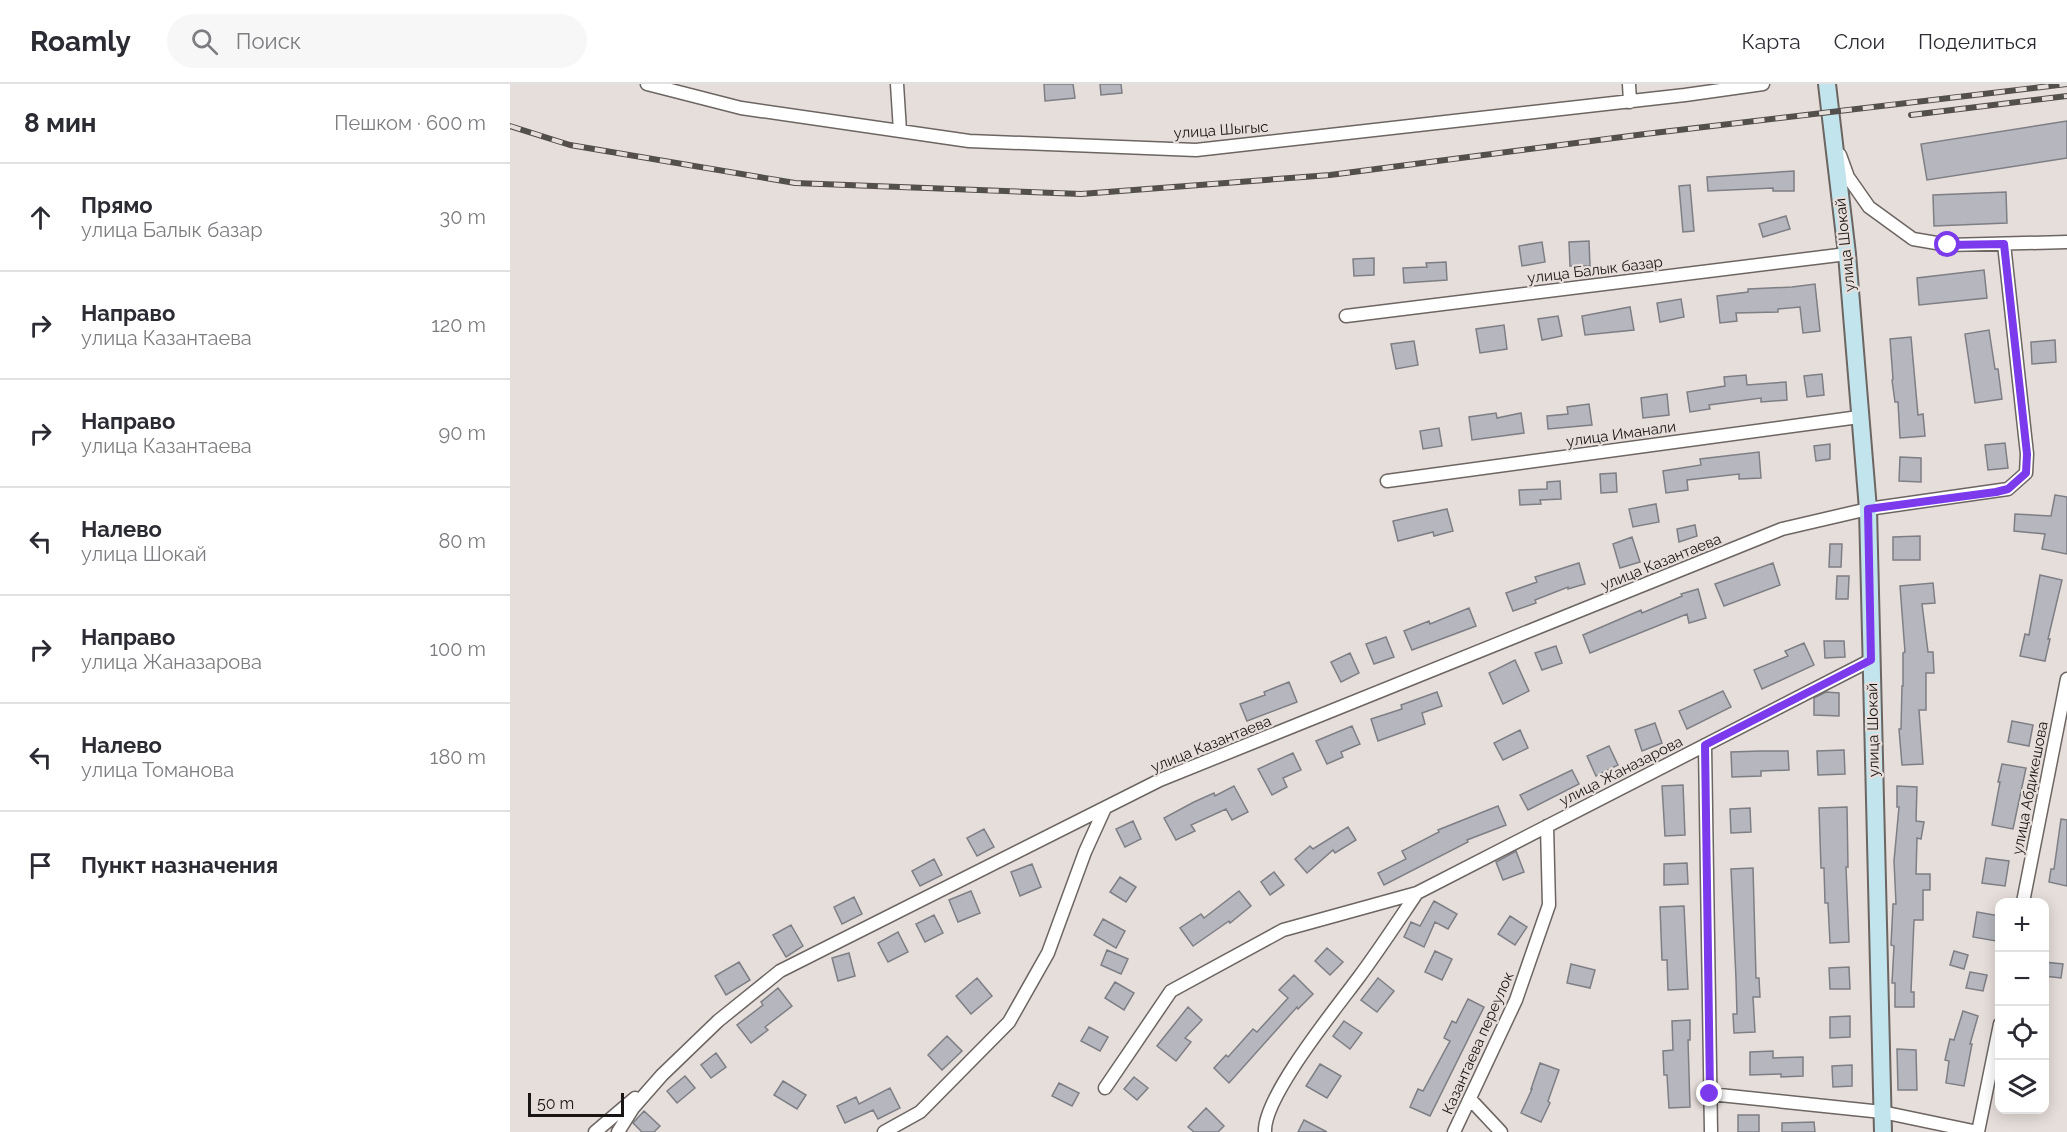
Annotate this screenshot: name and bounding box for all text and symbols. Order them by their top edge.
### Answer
search box [167,14,587,68]
text: Roamly [30,25,131,58]
icon: search [188,25,221,58]
text: Поиск [236,28,301,54]
text: Карта [1742,29,1801,54]
text: Слои [1834,29,1885,54]
text: Поделиться [1918,29,2037,54]
text: 8 мин [24,108,97,138]
text: Пешком · 600 m [334,111,486,135]
street label: улица Шыгыс [1173,118,1269,142]
text: Прямо [81,192,153,218]
street label: улица Шокай [1831,197,1859,293]
icon: ahead [24,201,57,234]
text: 30 m [440,205,486,229]
text: улица Балык базар [81,218,263,242]
route start [1934,231,1960,257]
street label: улица Балык базар [1526,253,1664,287]
text: Направо [81,300,175,326]
icon: right [24,309,57,342]
text: 120 m [431,313,486,337]
text: улица Казантаева [81,326,252,350]
text: Направо [81,408,175,434]
icon: right [24,417,57,450]
street label: улица Иманали [1565,417,1677,451]
text: 90 m [439,421,486,445]
text: улица Казантаева [81,434,252,458]
text: Налево [81,516,162,542]
icon: left [24,525,57,558]
text: 80 m [438,529,486,553]
street label: улица Казантаева [1598,530,1724,594]
text: улица Шокай [81,542,207,566]
text: Направо [81,624,175,650]
icon: right [24,633,57,666]
text: 100 m [429,637,486,661]
text: улица Жаназарова [81,650,262,674]
street label: улица Шокай [1863,683,1883,777]
street label: улица Казантаева [1148,712,1274,776]
street label: улица Абдикешова [2008,720,2052,856]
text: Налево [81,732,162,758]
street label: улица Жаназарова [1557,732,1685,810]
icon: left [24,741,57,774]
text: 180 m [430,745,486,769]
text: улица Томанова [81,758,234,782]
icon: arrive [24,849,57,882]
text: Пункт назначения [81,852,278,878]
map controls [1995,898,2049,1114]
button: + [1995,898,2049,952]
button: − [1995,952,2049,1006]
street label: Казантаева переулок [1438,969,1518,1117]
button: locate [1995,1006,2049,1060]
button: layers [1995,1060,2049,1114]
route end [1696,1080,1722,1106]
scale bar [528,1090,624,1118]
text: 50 m [537,1094,574,1113]

